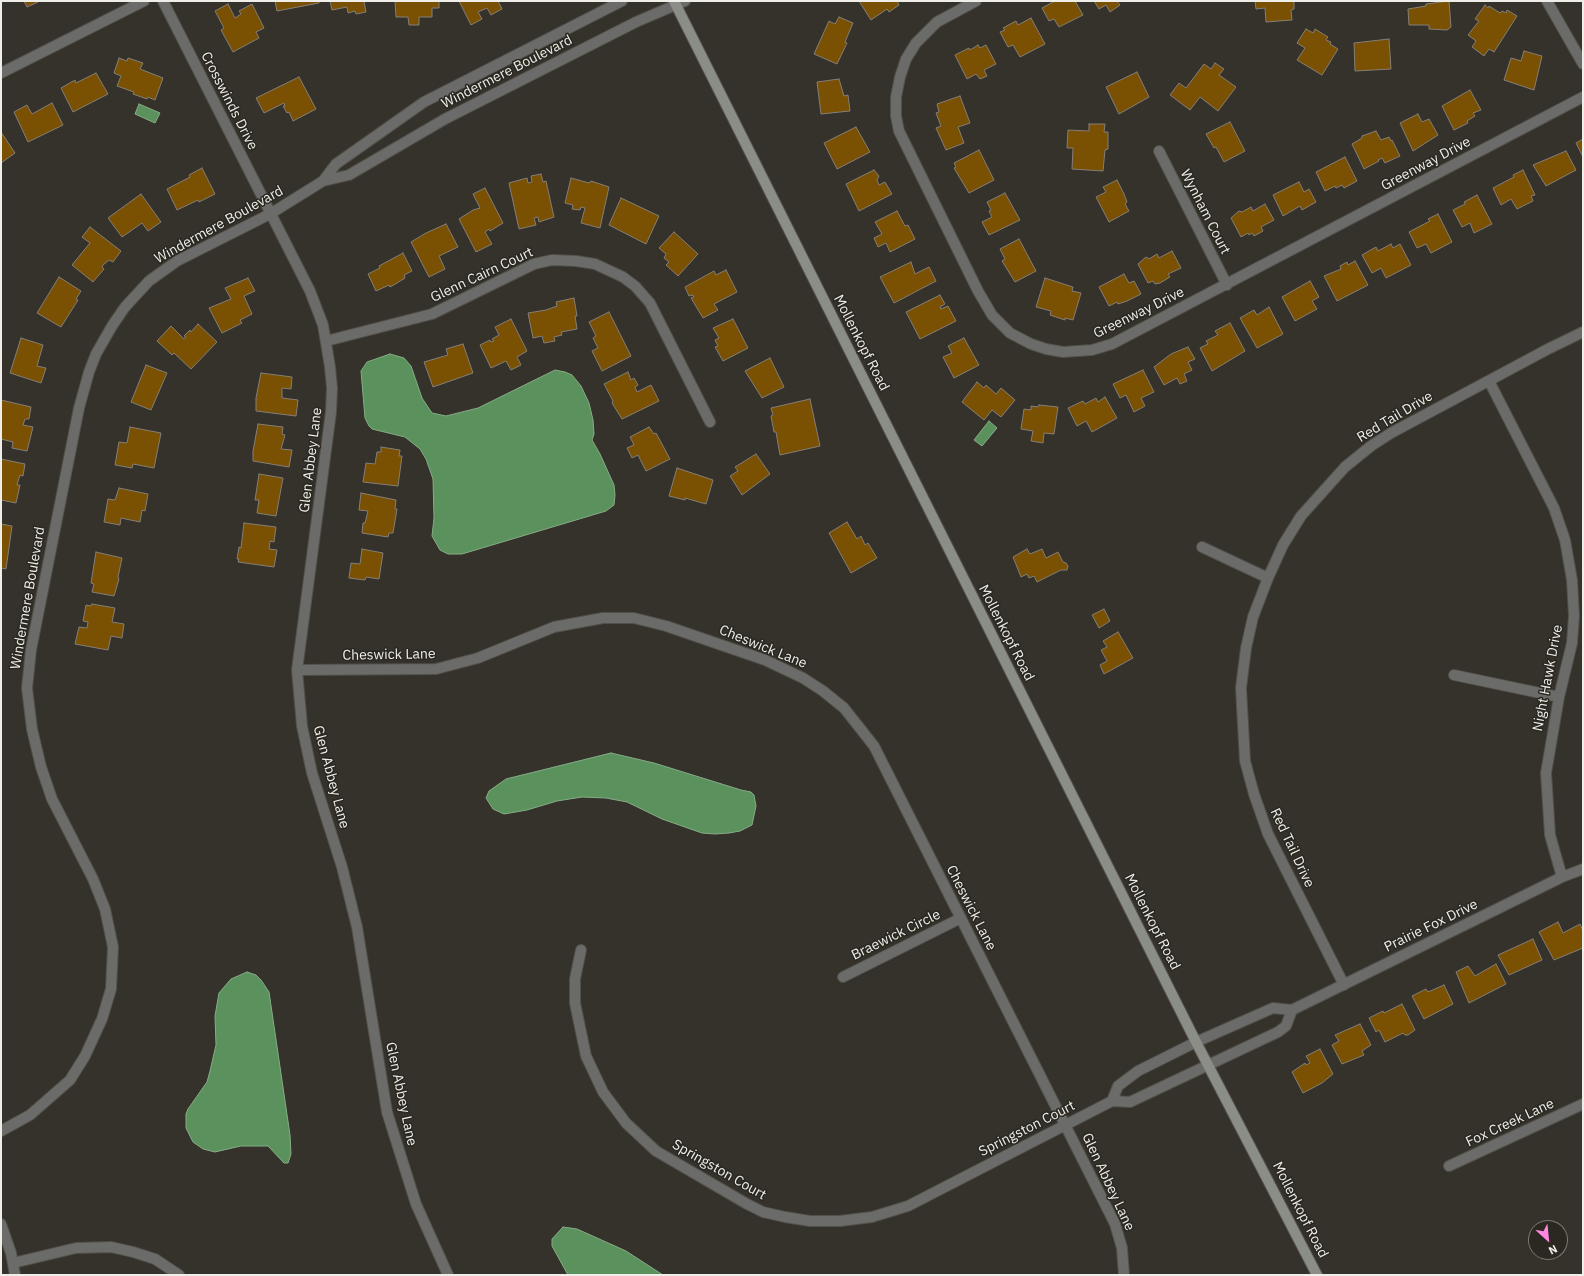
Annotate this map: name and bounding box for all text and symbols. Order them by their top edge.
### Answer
street label: Windermere Boulevard [439,32,575,112]
street label: Crosswinds Drive [197,49,261,153]
street label: Greenway Drive [1378,133,1474,195]
street label: Wynham Court [1176,167,1234,257]
street label: Windermere Boulevard [152,183,286,267]
street label: Glenn Cairn Court [428,244,536,306]
street label: Greenway Drive [1091,284,1187,342]
street label: Mollenkopf Road [830,292,892,394]
street label: Red Tail Drive [1354,388,1436,446]
street label: Glen Abbey Lane [296,407,326,513]
street label: Windermere Boulevard [7,525,49,671]
street label: Mollenkopf Road [975,582,1037,684]
street label: Cheswick Lane [717,622,809,672]
street label: Night Hawk Drive [1529,623,1567,733]
street label: Cheswick Lane [342,646,436,664]
street label: Glen Abbey Lane [309,724,353,830]
street label: Red Tail Drive [1266,806,1318,890]
street label: Cheswick Lane [942,863,1000,953]
street label: Mollenkopf Road [1121,871,1183,973]
street label: Prairie Fox Drive [1381,896,1481,956]
street label: Braewick Circle [849,906,943,964]
street label: Glen Abbey Lane [382,1041,420,1147]
street label: Fox Creek Lane [1463,1095,1557,1151]
street label: Springston Court [976,1098,1078,1160]
street label: Glen Abbey Lane [1078,1131,1138,1233]
street label: Springston Court [669,1136,769,1204]
street label: Mollenkopf Road [1269,1159,1331,1261]
north arrow [1528,1220,1568,1260]
text: N [1546,1242,1560,1258]

